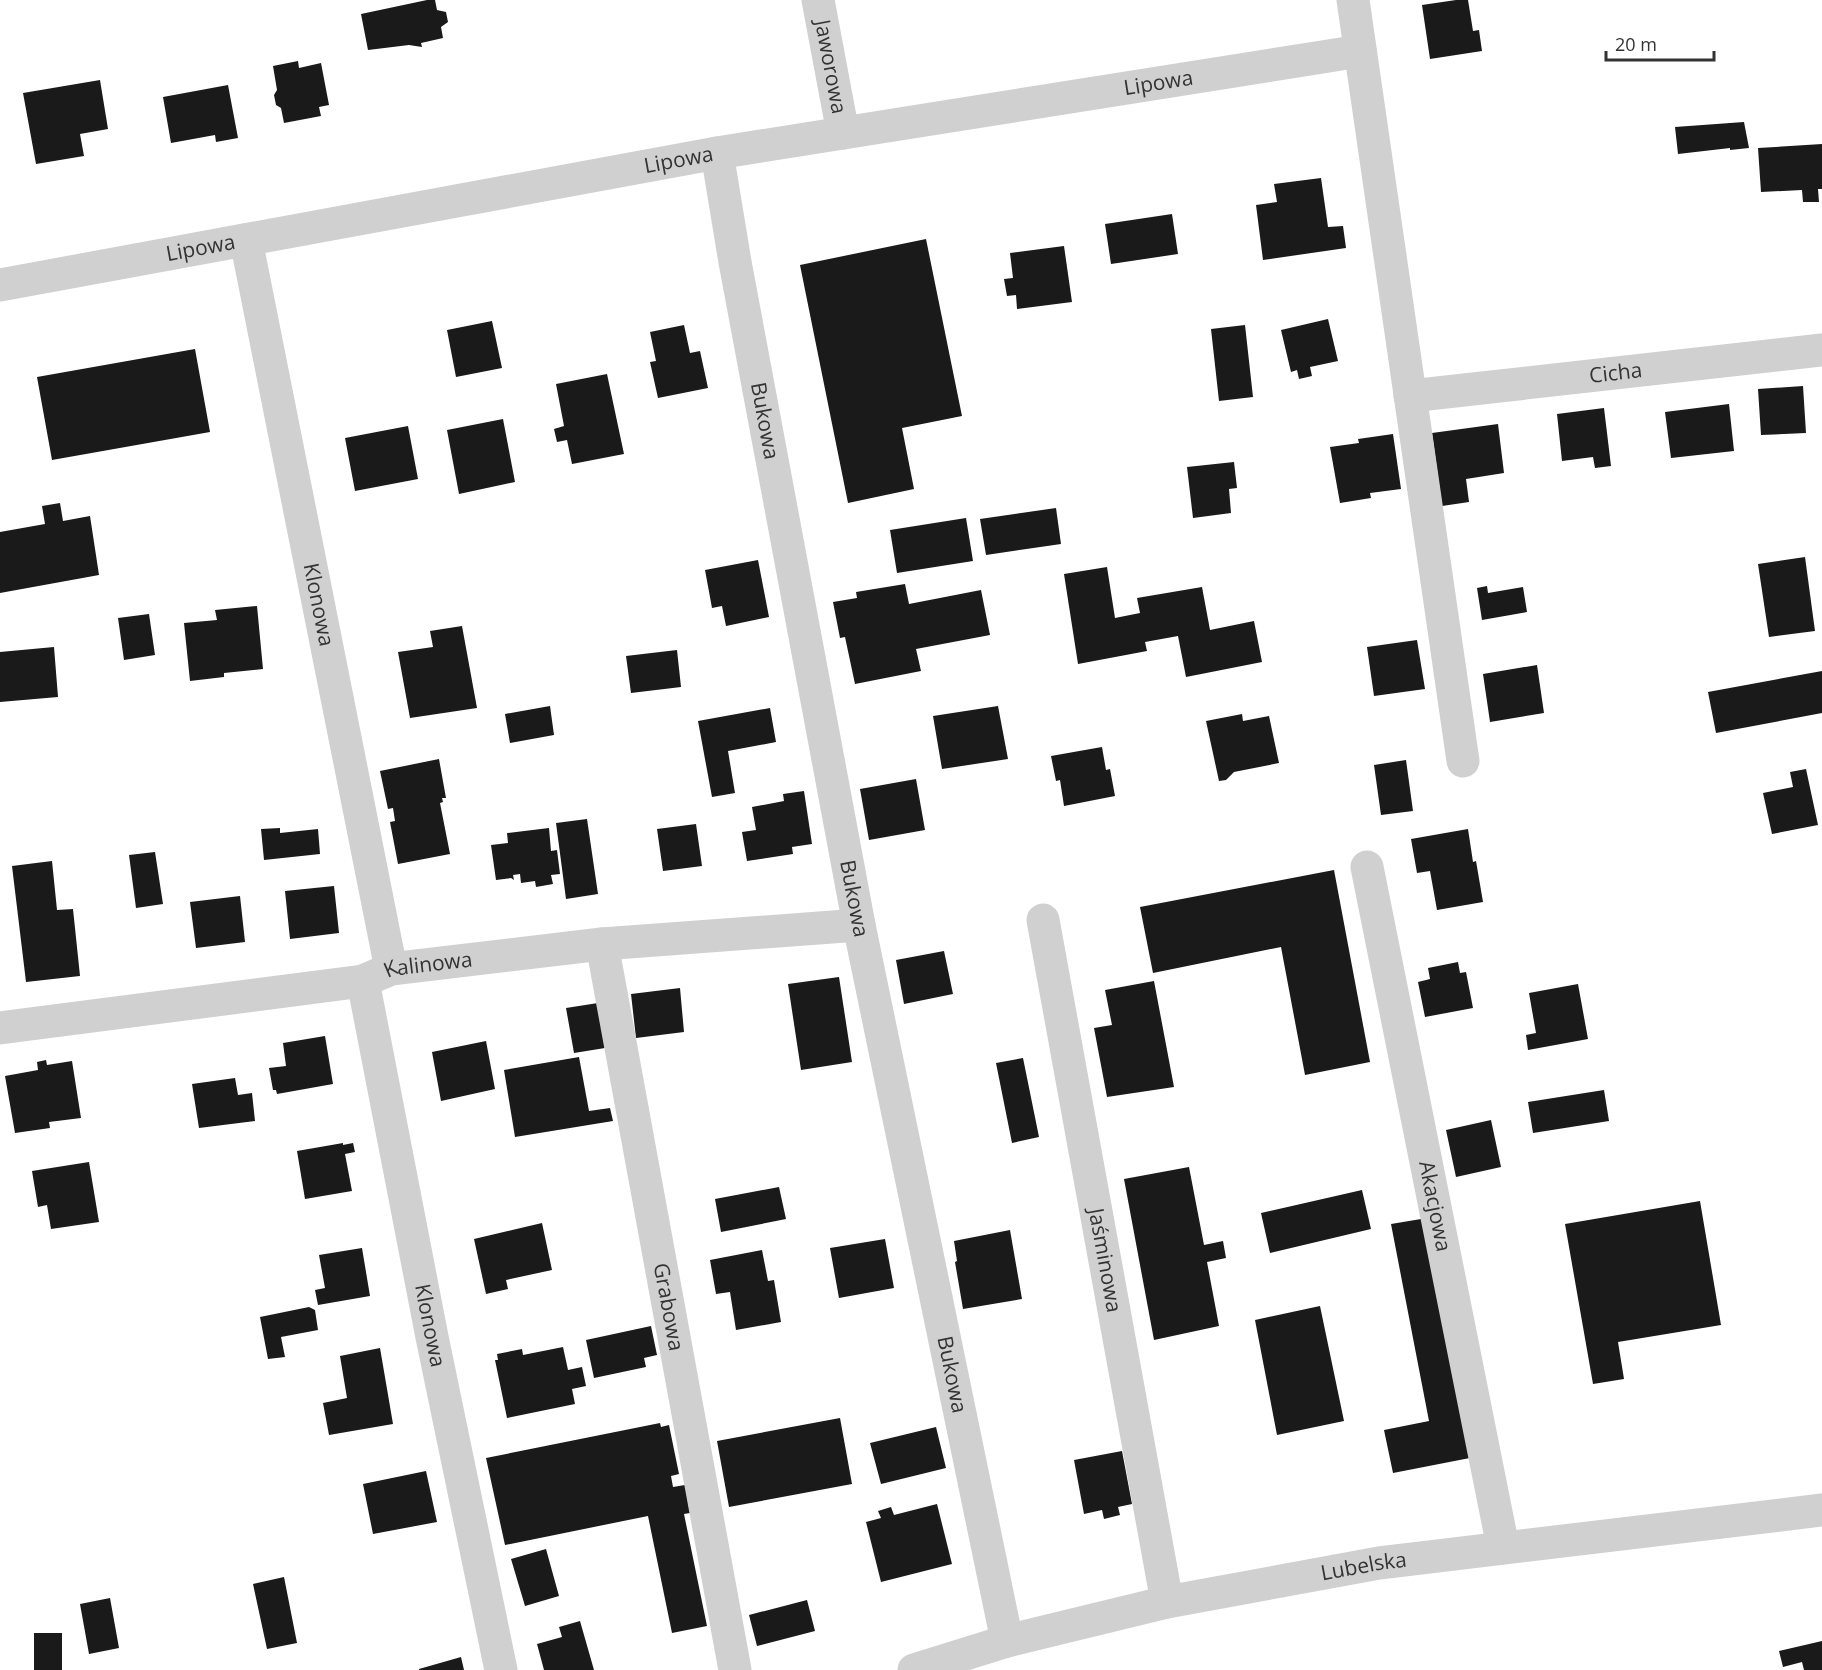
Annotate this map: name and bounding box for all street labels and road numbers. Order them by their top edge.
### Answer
street label: Jaworowa [809,15,854,116]
street label: Lipowa [1122,63,1195,101]
street label: Lipowa [642,139,715,179]
street label: Lipowa [164,227,237,267]
street label: Cicha [1588,355,1644,389]
street label: Bukowa [745,380,787,462]
street label: Klonowa [298,561,342,649]
street label: Bukowa [834,857,876,939]
street label: Kalinowa [379,944,474,984]
street label: Akacjowa [1413,1158,1459,1254]
street label: Jaśminowa [1082,1204,1129,1315]
street label: Grabowa [648,1260,691,1353]
street label: Klonowa [409,1281,453,1370]
street label: Bukowa [931,1333,975,1415]
street label: Lubelska [1318,1545,1408,1586]

